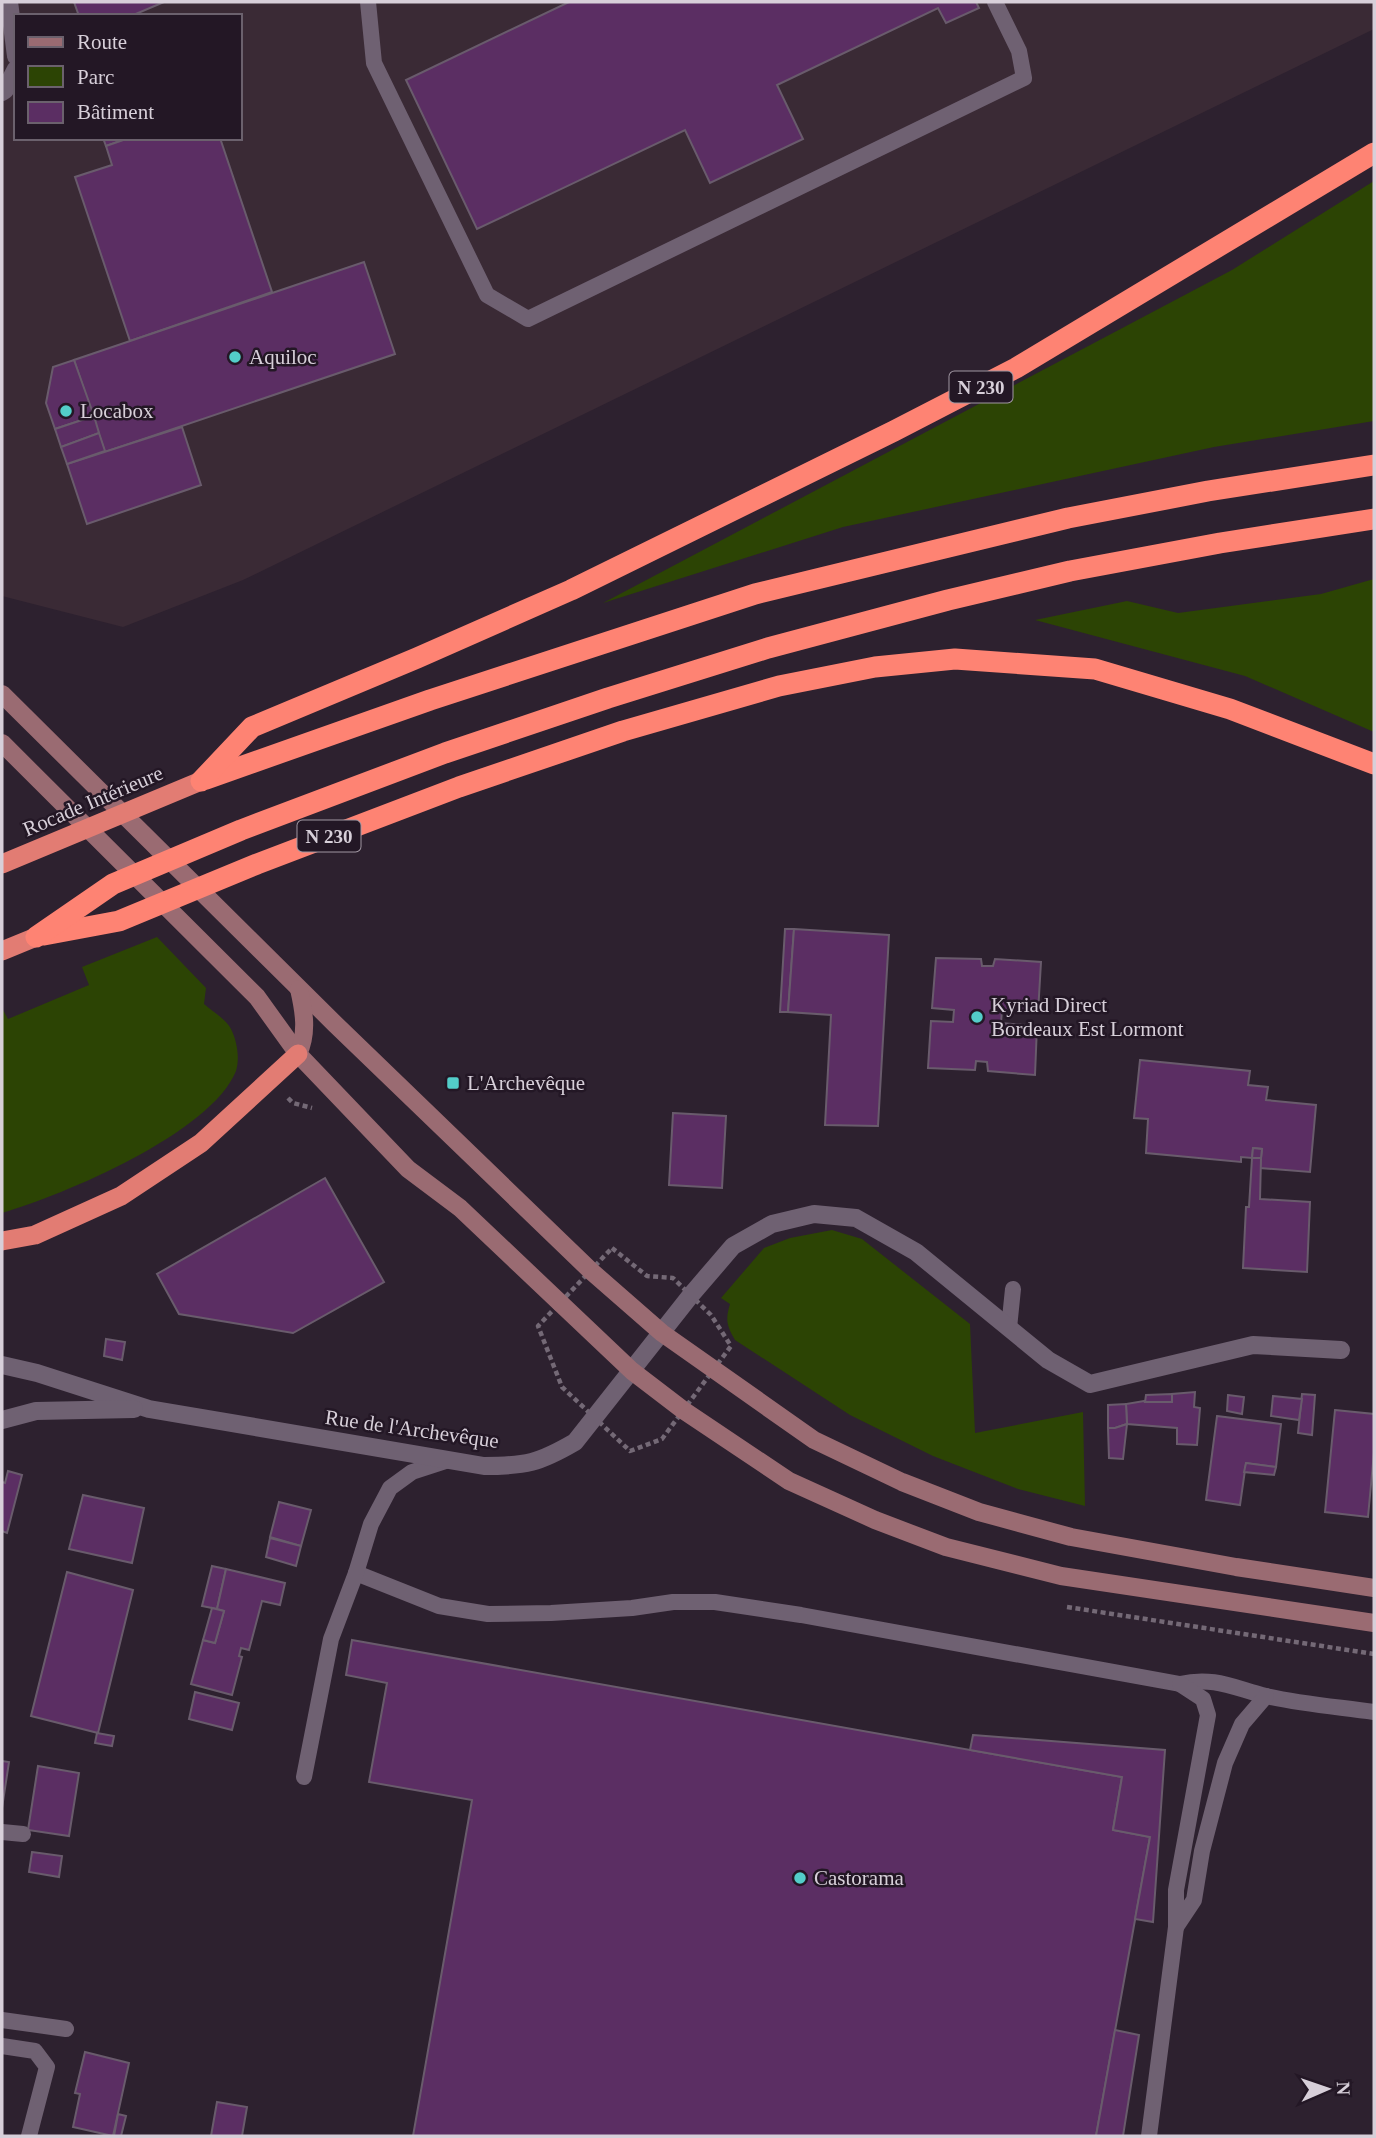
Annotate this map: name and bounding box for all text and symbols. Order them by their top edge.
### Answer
legend [14,14,242,140]
text: Route [77,30,127,54]
text: Parc [77,65,114,89]
text: Bâtiment [77,100,154,124]
place label: Aquiloc [249,345,317,369]
marker: Aquiloc [227,349,243,365]
road number: N 230 [950,372,1012,402]
place label: Locabox [80,399,154,423]
marker: Locabox [58,403,74,419]
street label: Rocade Intérieure [19,761,167,841]
road number: N 230 [298,820,360,852]
place label: Kyriad Direct Bordeaux Est Lormont [991,993,1184,1041]
marker: Kyriad Direct Bordeaux Est Lormont [969,1009,985,1025]
place label: L'Archevêque [467,1071,585,1095]
marker: L'Archevêque [445,1075,461,1091]
street label: Rue de l'Archevêque [324,1405,500,1453]
place label: Castorama [814,1866,904,1890]
marker: Castorama [792,1870,808,1886]
north arrow [1292,2054,1362,2124]
text: N [1333,2081,1354,2096]

